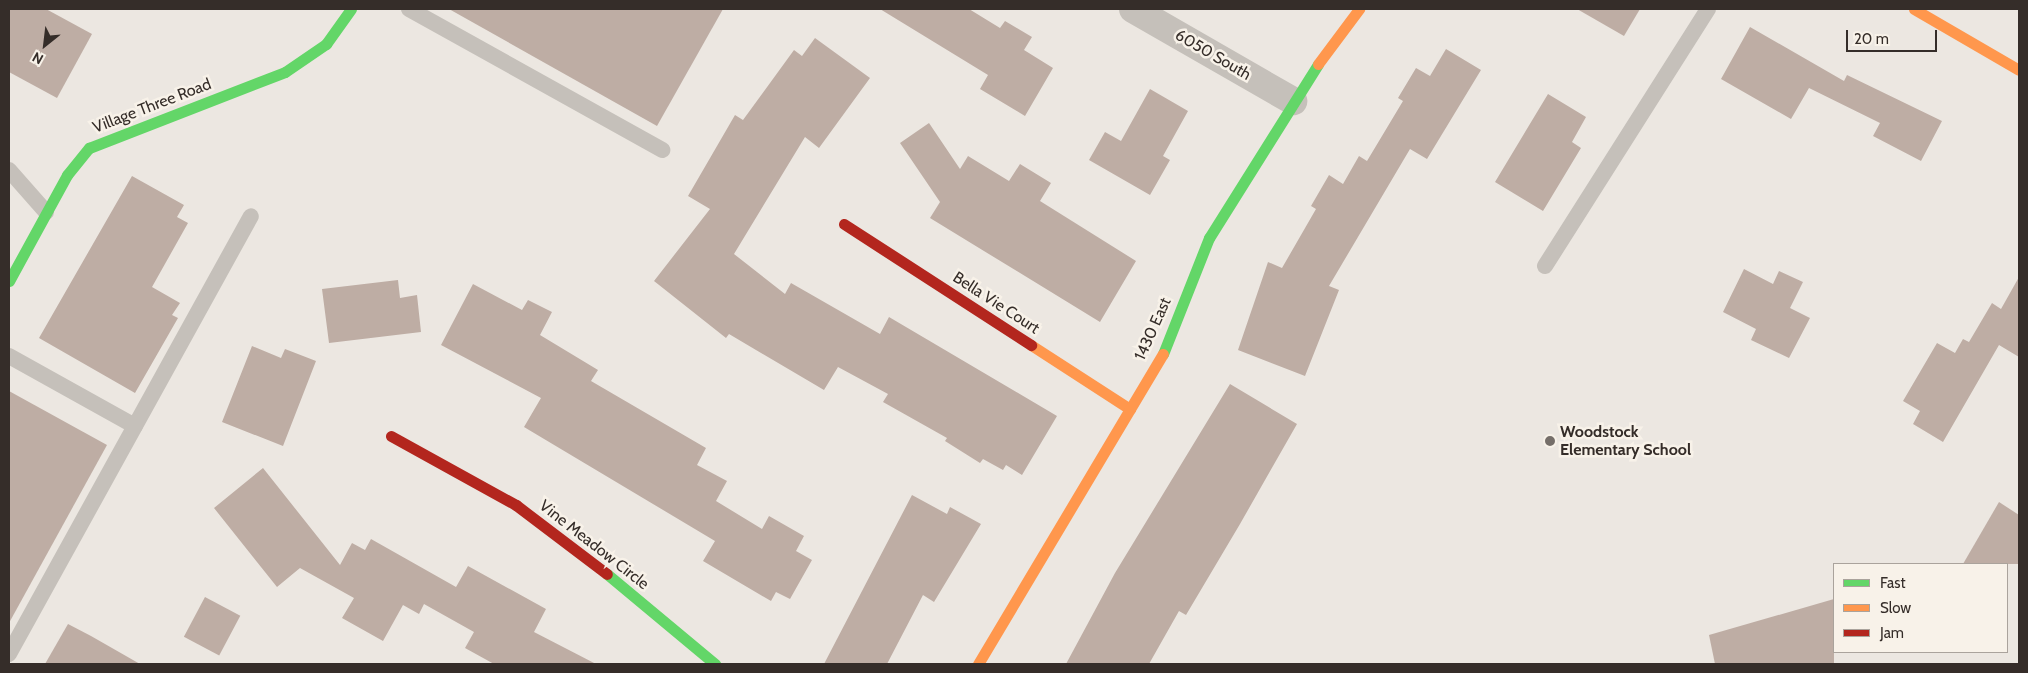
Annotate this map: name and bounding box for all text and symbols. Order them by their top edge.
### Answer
north arrow [20,20,70,70]
scale bar [1848,20,1939,52]
street label: 6050 South [1172,26,1254,84]
text: 20 m [1854,30,1889,48]
text: N [29,48,46,68]
street label: Village Three Road [90,75,214,137]
street label: Bella Vie Court [949,268,1043,338]
street label: 1430 East [1131,295,1175,363]
place label: Woodstock Elementary School [1560,422,1691,460]
marker: Woodstock Elementary School [1544,435,1556,447]
street label: Vine Meadow Circle [535,496,653,594]
legend [1833,563,2008,653]
text: Fast [1880,574,1905,592]
text: Slow [1880,599,1911,617]
text: Jam [1880,624,1904,642]

